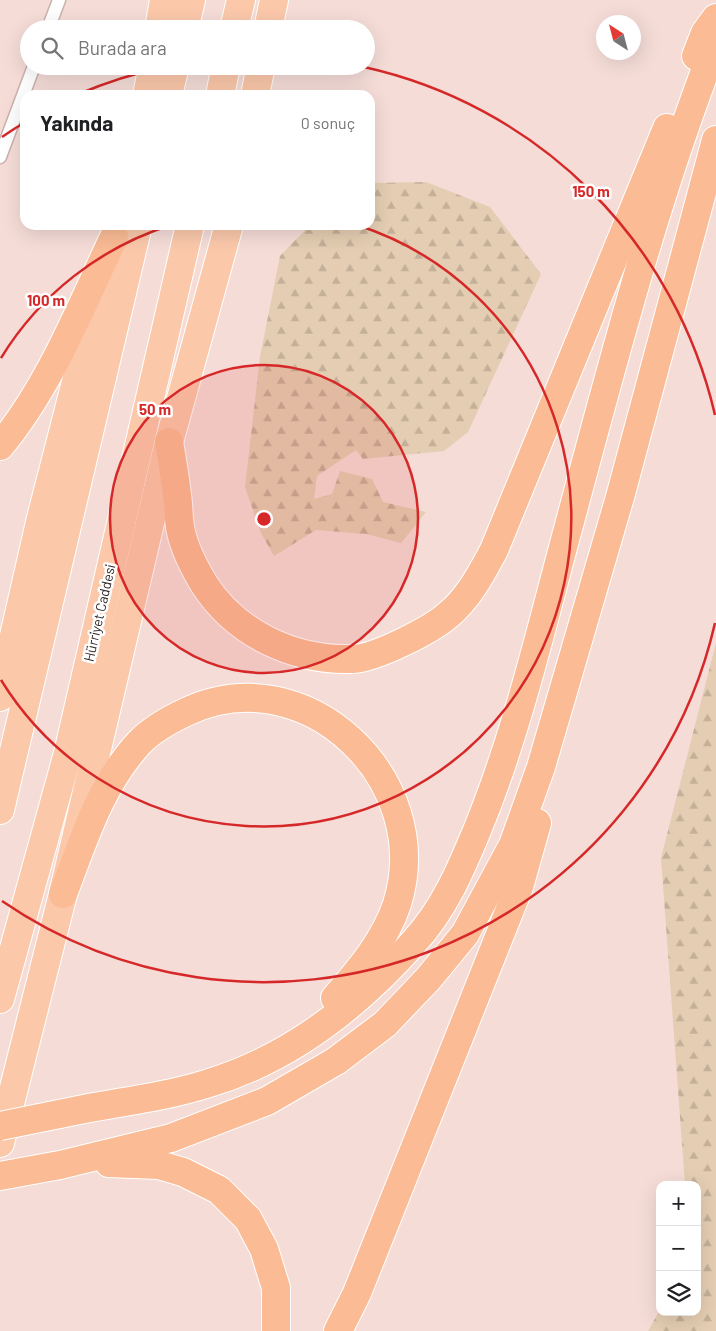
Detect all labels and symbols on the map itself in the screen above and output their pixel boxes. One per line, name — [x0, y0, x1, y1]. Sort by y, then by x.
north arrow — [596, 15, 641, 60]
text: 150 m — [572, 182, 610, 200]
text: 100 m — [27, 291, 65, 309]
text: 50 m — [139, 400, 171, 418]
centre of rings — [255, 510, 273, 528]
street label: Hürriyet Caddesi — [80, 563, 118, 663]

